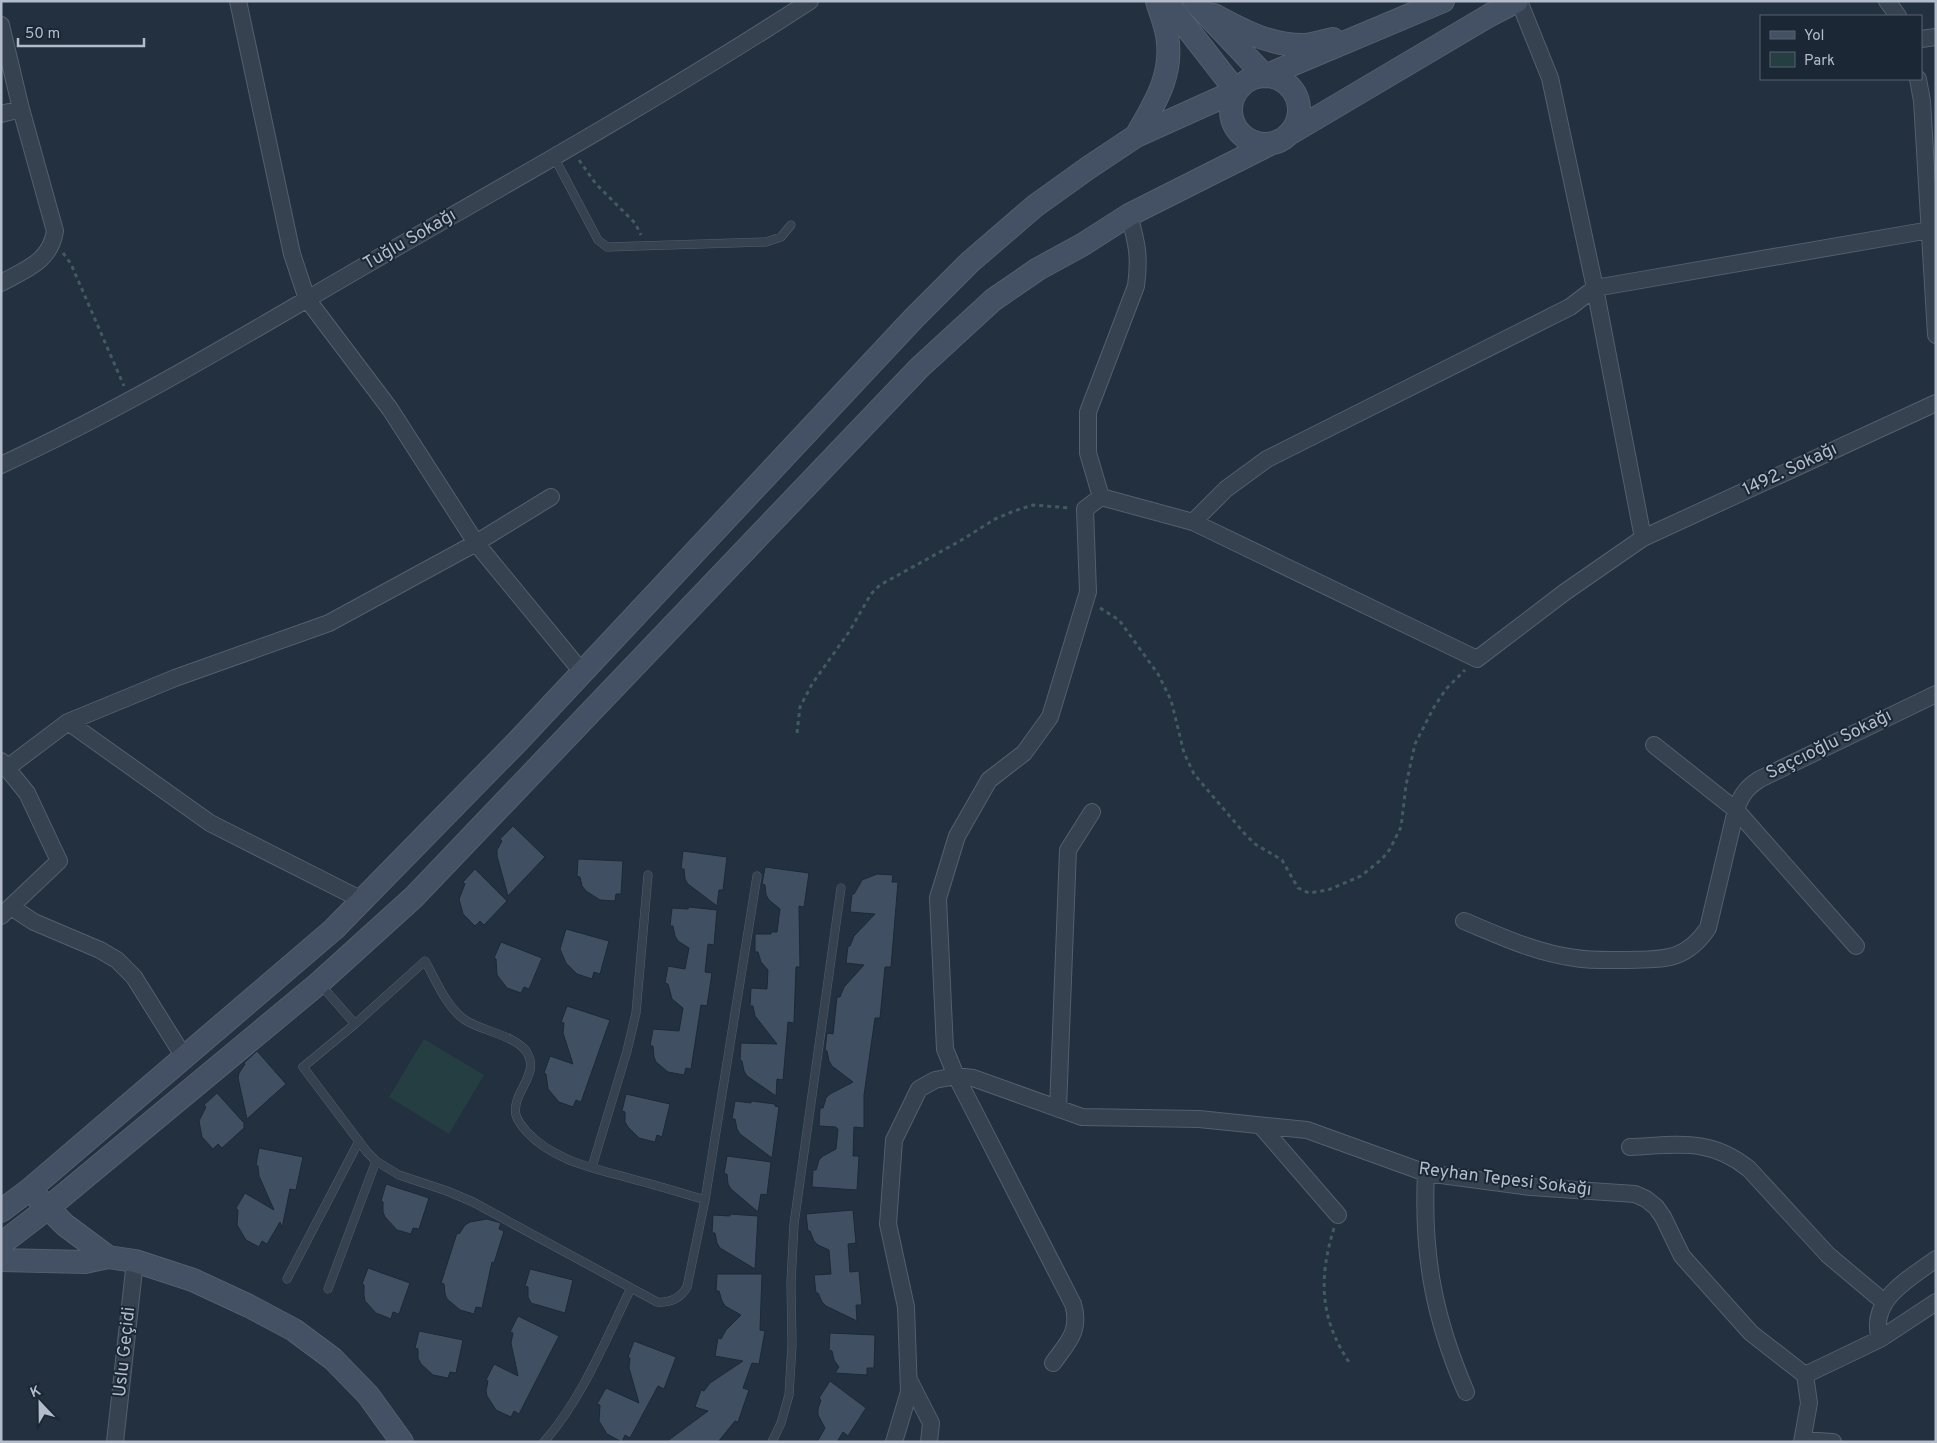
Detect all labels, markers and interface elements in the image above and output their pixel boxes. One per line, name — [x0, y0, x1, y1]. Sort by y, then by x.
scale bar — [18, 15, 144, 47]
legend — [1760, 15, 1922, 80]
text: 50 m — [25, 25, 60, 44]
text: Yol — [1804, 27, 1825, 46]
text: Park — [1804, 52, 1835, 71]
street label: Tuğlu Sokağı — [359, 204, 461, 276]
street label: 1492. Sokağı — [1739, 438, 1841, 502]
street label: Saçcıoğlu Sokağı — [1762, 705, 1896, 785]
street label: Reyhan Tepesi Sokağı — [1417, 1158, 1593, 1202]
street label: Uslu Geçidi — [109, 1306, 141, 1398]
north arrow — [15, 1378, 65, 1428]
text: K — [28, 1383, 44, 1402]

